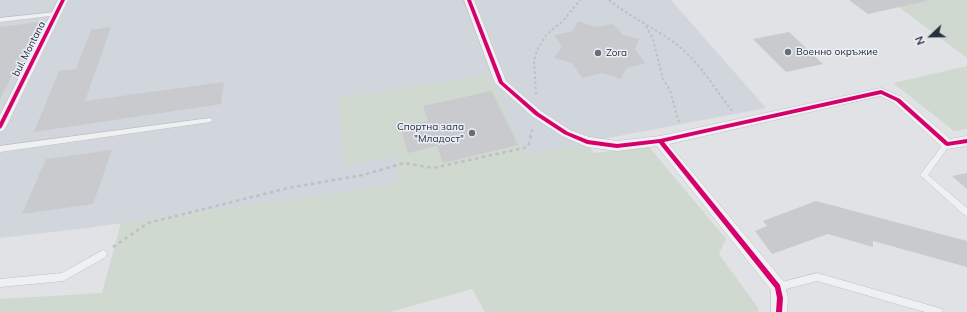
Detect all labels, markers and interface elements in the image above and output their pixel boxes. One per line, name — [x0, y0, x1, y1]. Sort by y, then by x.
north arrow — [911, 16, 951, 56]
street label: bul. Montana — [10, 19, 48, 79]
text: N — [912, 34, 928, 47]
place label: Военно окръжие — [796, 46, 878, 58]
place label: Zora — [606, 47, 627, 59]
marker: Военно окръжие — [783, 47, 793, 57]
marker: Zora — [593, 48, 603, 58]
place label: Спортна зала "Младост" — [397, 121, 464, 144]
marker: Спортна зала "Младост" — [467, 128, 477, 138]

